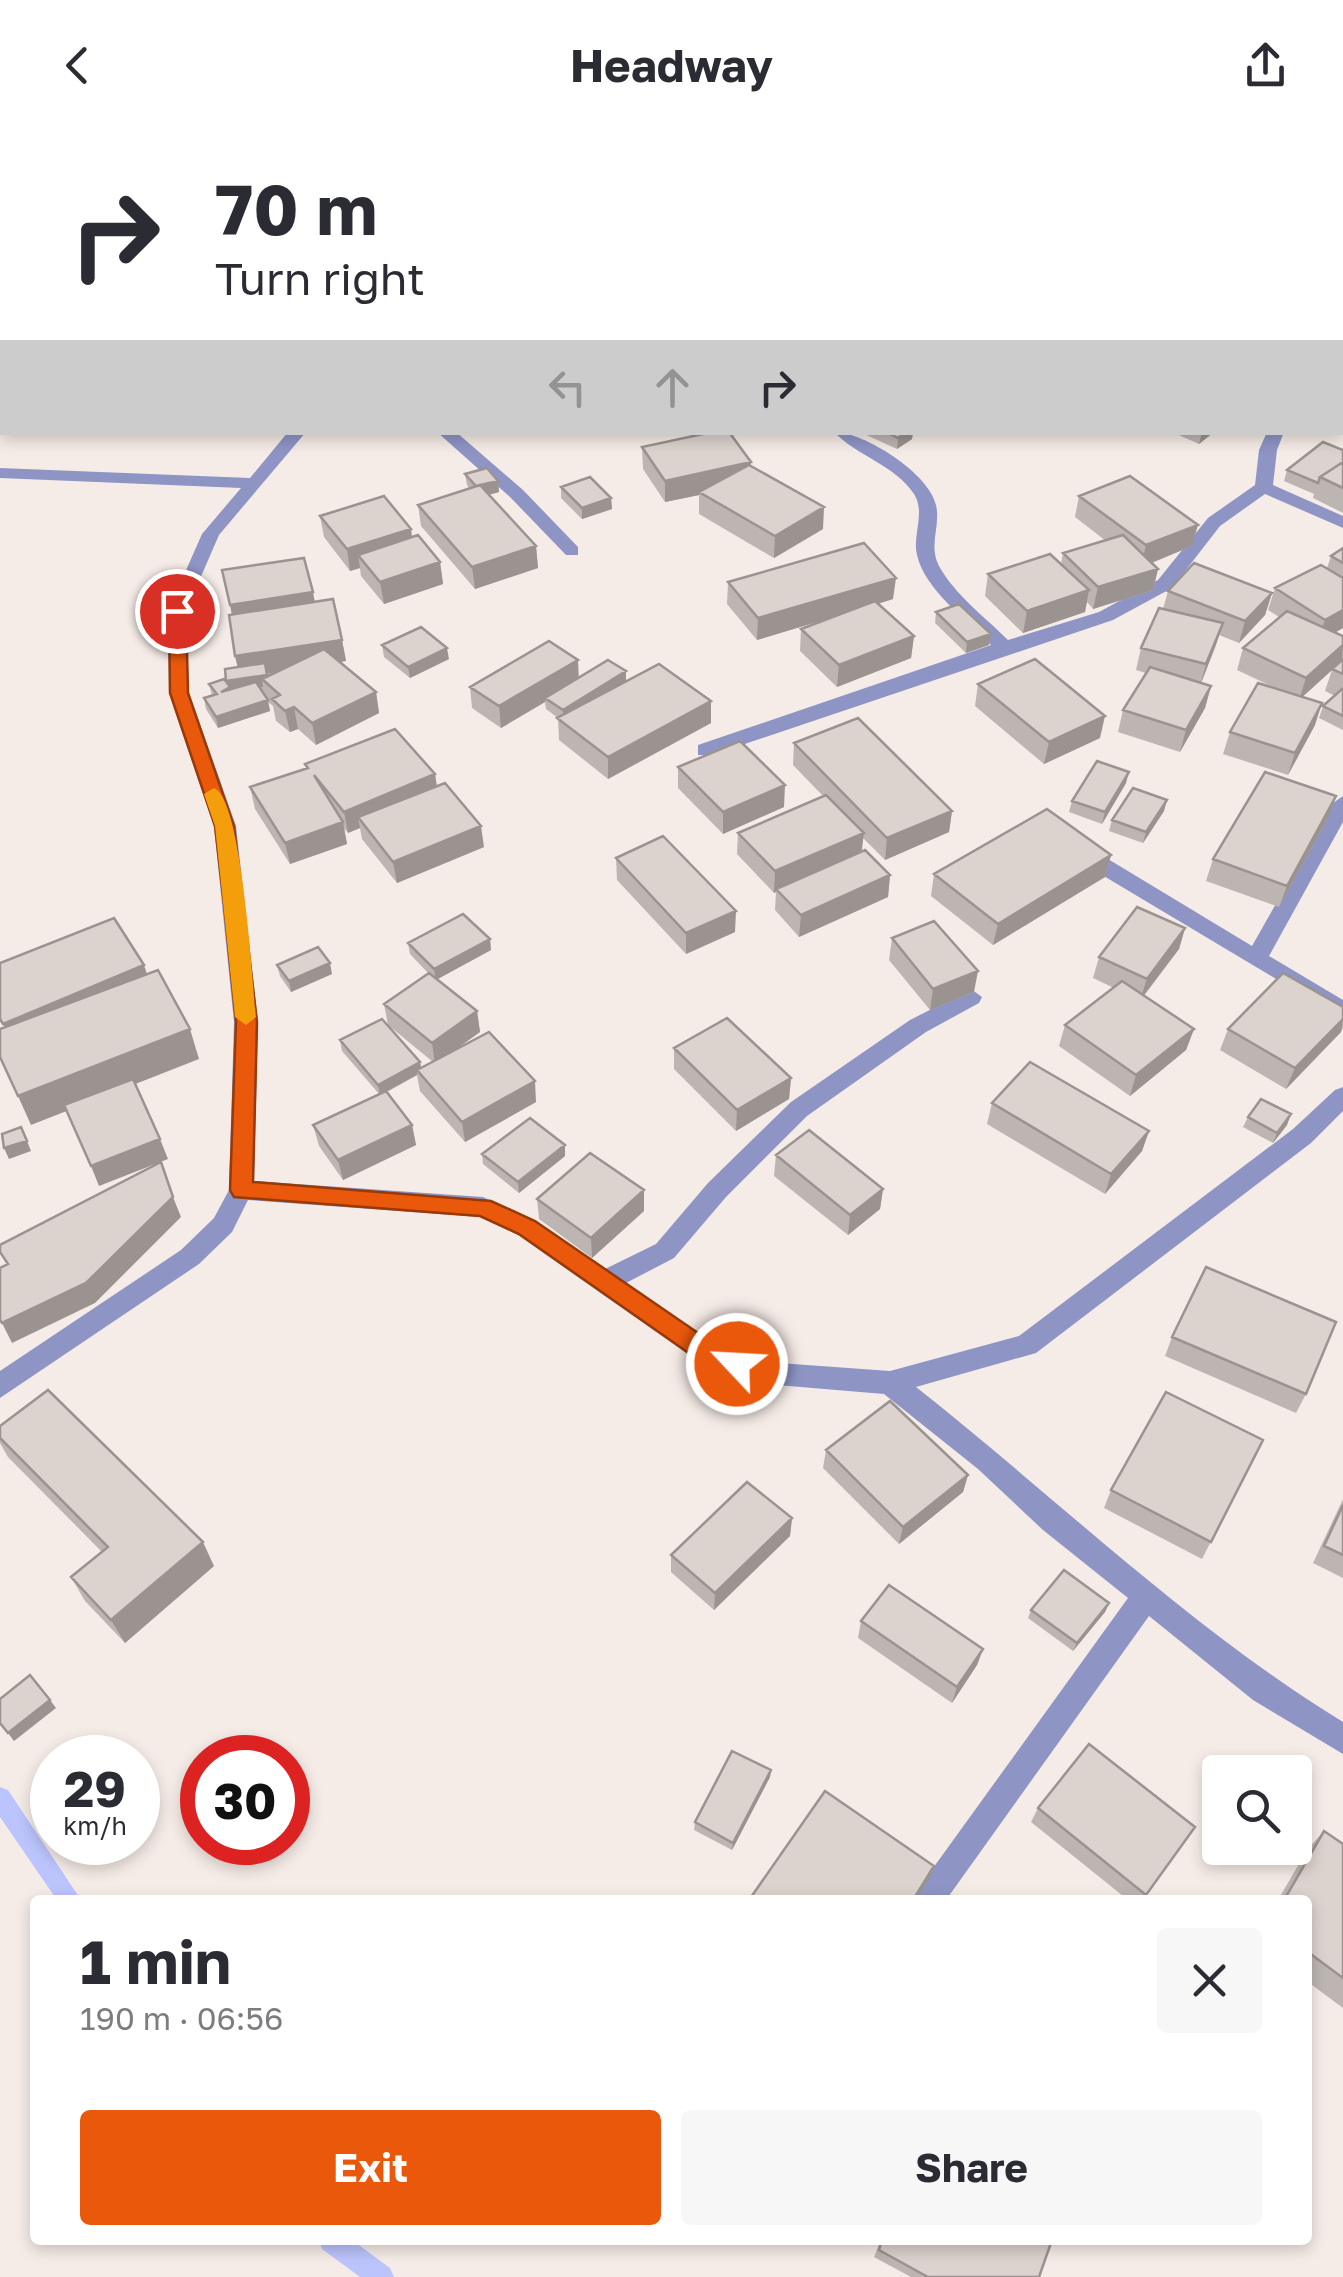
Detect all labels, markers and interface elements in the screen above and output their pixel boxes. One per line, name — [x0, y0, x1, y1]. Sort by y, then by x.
icon: back — [50, 38, 105, 93]
text: Headway — [570, 38, 773, 92]
icon: share — [1238, 38, 1293, 93]
text: 70 m — [215, 166, 377, 250]
icon: right — [50, 170, 180, 300]
text: Turn right — [215, 251, 425, 305]
icon: left — [540, 360, 595, 415]
icon: ahead — [645, 360, 700, 415]
icon: right — [750, 360, 805, 415]
pin — [135, 569, 220, 654]
icon: arrive — [150, 584, 205, 639]
position arrow — [685, 1312, 789, 1416]
speed limit sign: 30 — [180, 1735, 310, 1865]
map controls — [1202, 1755, 1312, 1865]
button: search — [1202, 1755, 1312, 1865]
text: 29 — [64, 1758, 126, 1818]
text: km/h — [63, 1810, 127, 1841]
text: 1 min — [80, 1925, 231, 1997]
button: close — [1157, 1928, 1262, 2033]
text: 190 m · 06:56 — [80, 1999, 283, 2037]
button: Exit — [80, 2110, 661, 2225]
button: Share — [681, 2110, 1262, 2225]

